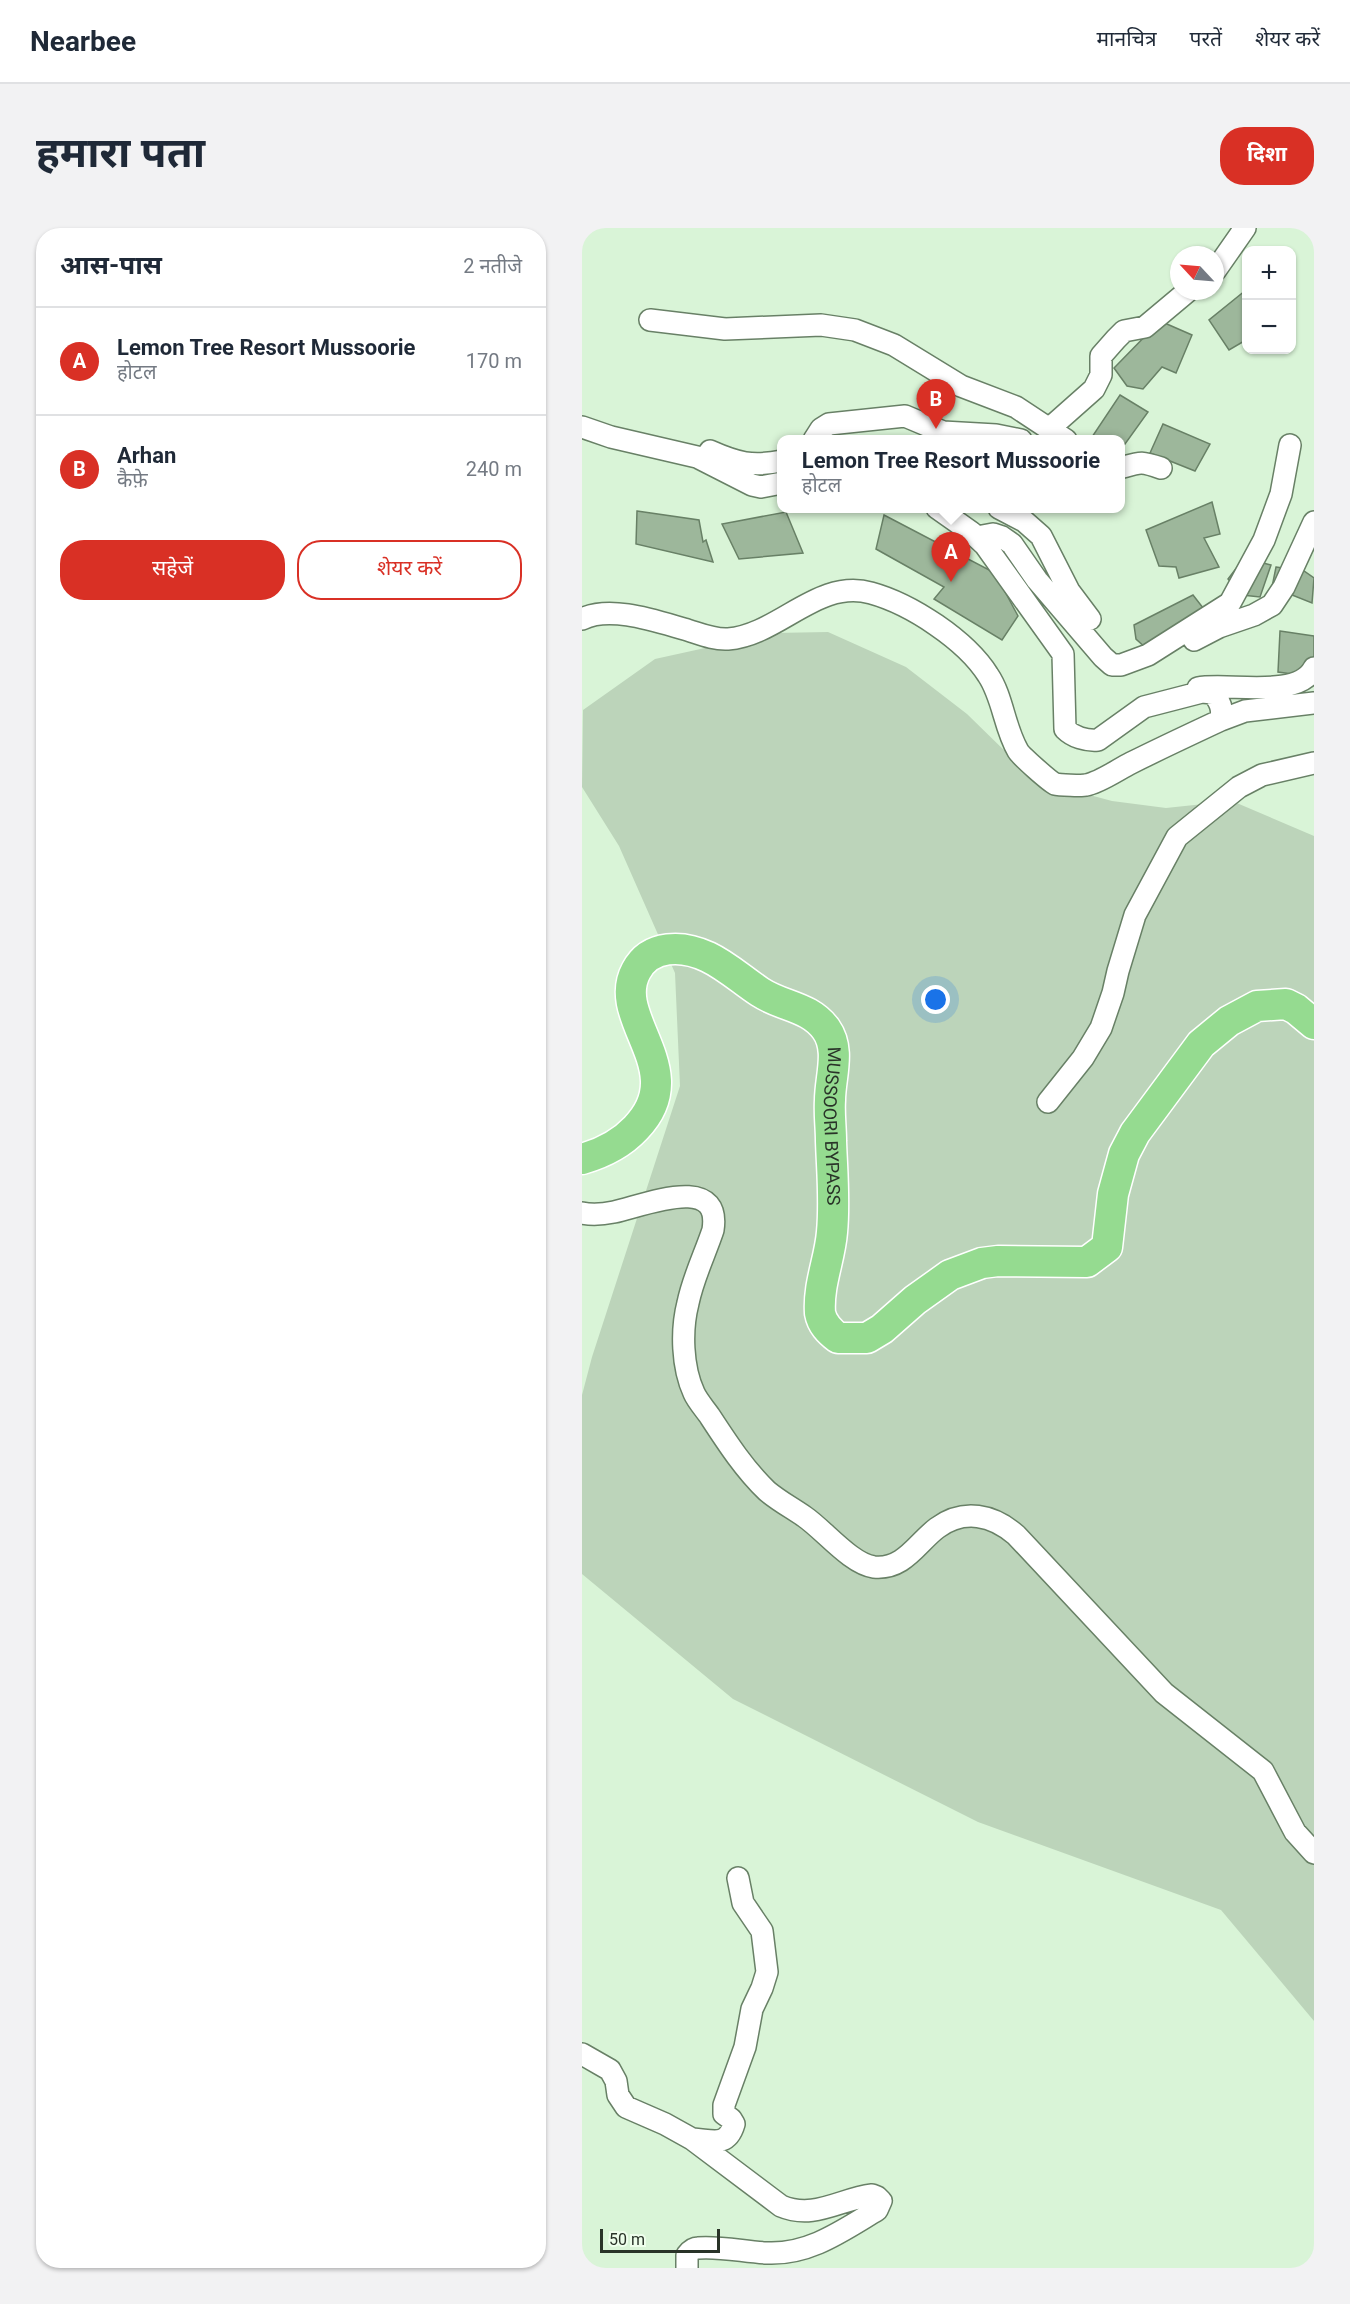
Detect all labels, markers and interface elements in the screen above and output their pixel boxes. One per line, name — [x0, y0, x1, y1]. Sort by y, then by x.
text: Nearbee — [30, 25, 136, 58]
text: मानचित्र — [1096, 27, 1157, 51]
text: परतें — [1190, 27, 1222, 51]
text: शेयर करें — [1255, 27, 1320, 51]
button: दिशा — [1220, 127, 1314, 185]
text: हमारा पता — [36, 128, 205, 177]
north arrow — [1170, 246, 1224, 300]
map controls — [1242, 246, 1296, 354]
button: + — [1242, 246, 1296, 300]
text: आस-पास — [60, 250, 162, 280]
text: 2 नतीजे — [463, 254, 522, 278]
button: − — [1242, 300, 1296, 354]
text: Lemon Tree Resort Mussoorie — [117, 335, 415, 360]
text: A — [73, 349, 86, 373]
text: 170 m — [466, 349, 522, 373]
text: होटल — [117, 360, 156, 384]
pin: B — [916, 380, 956, 429]
popup — [777, 435, 1125, 513]
text: Arhan — [117, 443, 176, 468]
text: Lemon Tree Resort Mussoorie — [802, 448, 1100, 473]
text: B — [73, 457, 86, 481]
text: 240 m — [466, 457, 522, 481]
text: कैफ़े — [117, 468, 148, 492]
text: होटल — [802, 473, 841, 497]
pin: A — [932, 532, 970, 582]
button: सहेजें — [60, 540, 285, 600]
button: शेयर करें — [297, 540, 522, 600]
your location — [921, 985, 950, 1014]
street label: MUSSOORI BYPASS — [820, 1046, 845, 1206]
scale bar — [600, 2226, 720, 2254]
text: 50 m — [609, 2230, 645, 2249]

